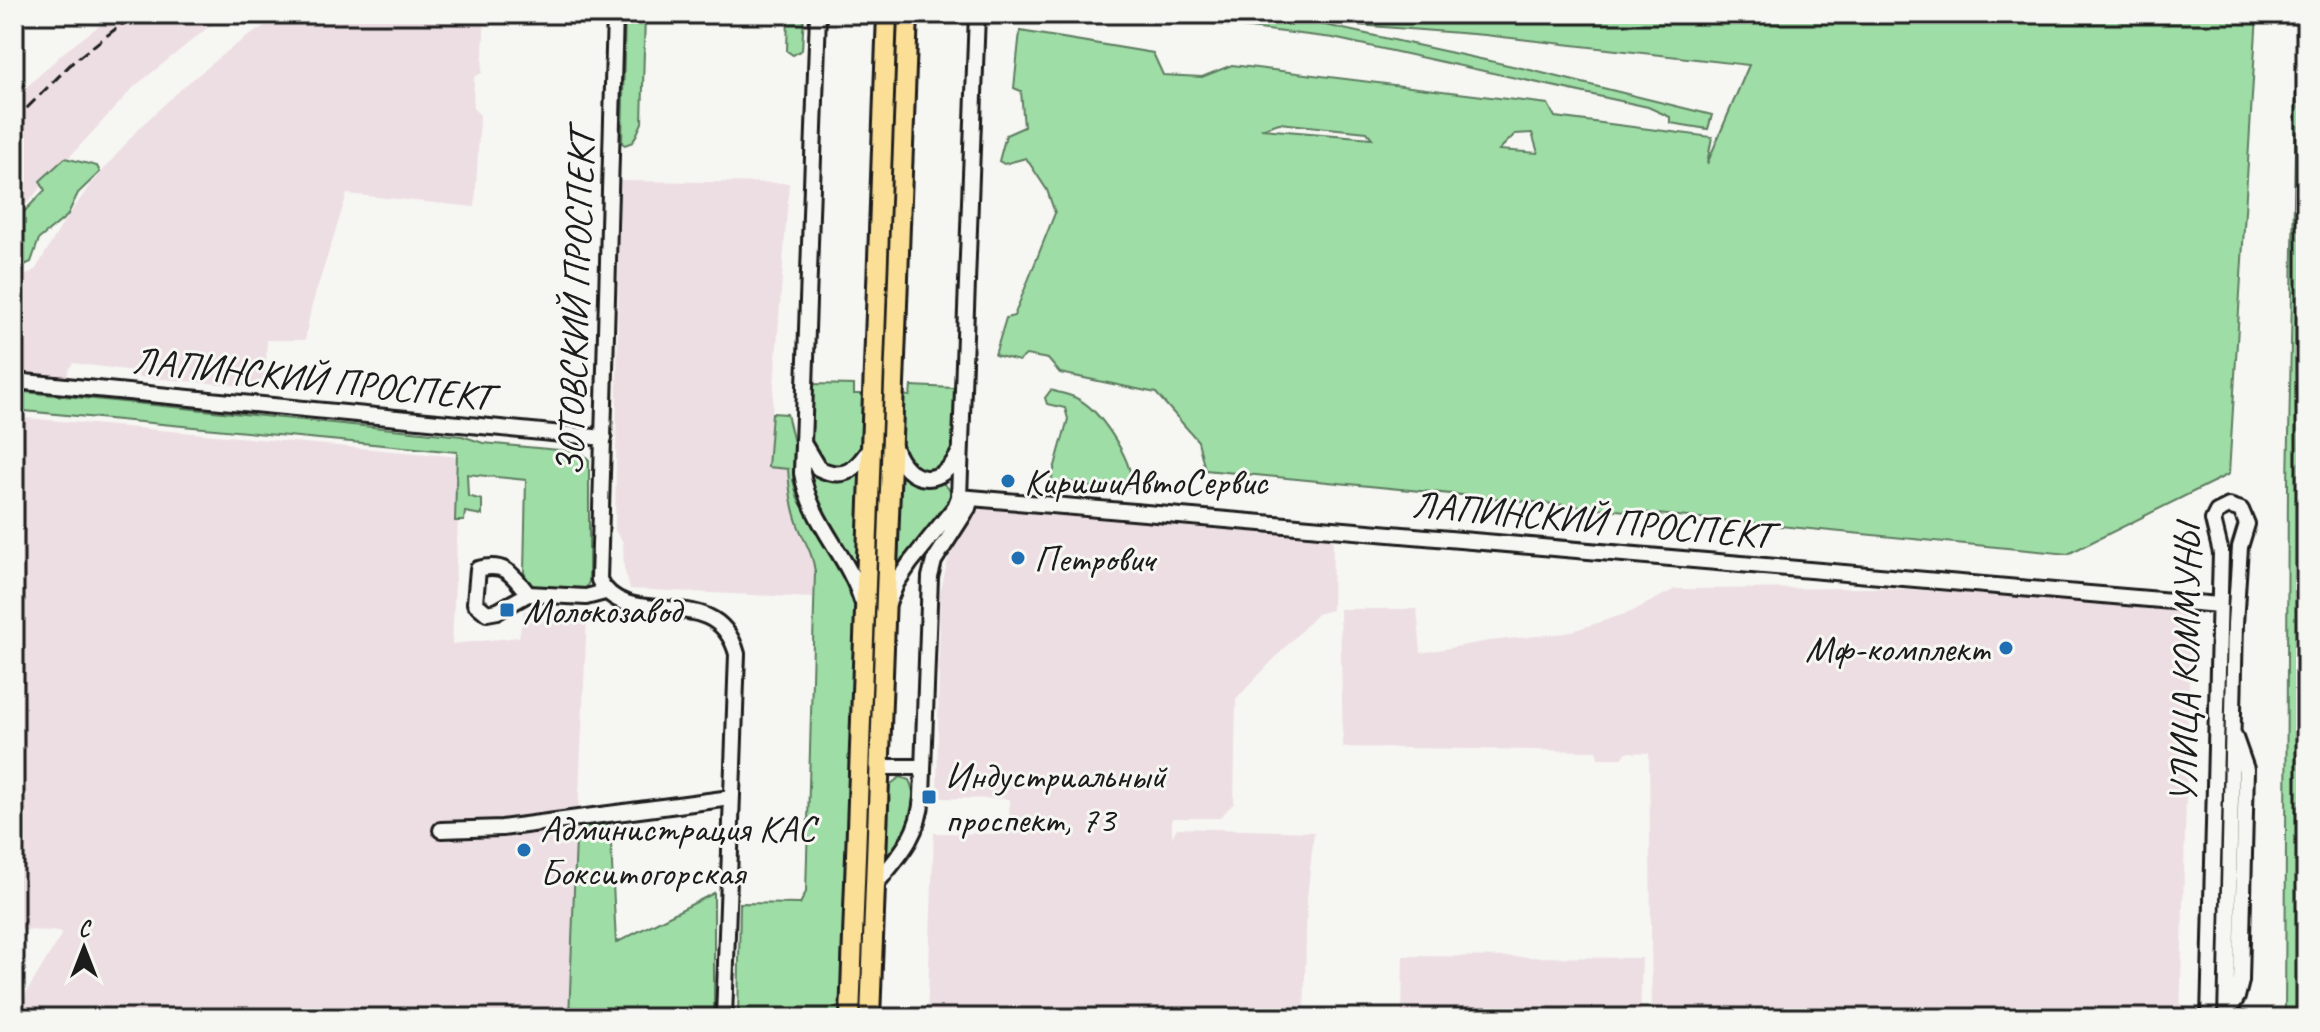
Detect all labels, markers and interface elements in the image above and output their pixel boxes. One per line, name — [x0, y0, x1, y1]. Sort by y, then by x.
street label: ЗОТОВСКИЙ ПРОСПЕКТ — [546, 120, 605, 477]
street label: ЛАПИНСКИЙ ПРОСПЕКТ — [130, 336, 503, 422]
place label: КиришиАвтоСервис — [1024, 458, 1270, 505]
marker: КиришиАвтоСервис — [999, 472, 1017, 490]
street label: ЛАПИНСКИЙ ПРОСПЕКТ — [1410, 480, 1783, 559]
street label: УЛИЦА КОММУНЫ — [2160, 518, 2212, 804]
place label: Петрович — [1034, 535, 1158, 582]
marker: Петрович — [1009, 549, 1027, 567]
place label: Молокозавод — [523, 587, 685, 634]
marker: Молокозавод — [498, 601, 516, 619]
place label: Мф-комплект — [1805, 625, 1992, 672]
marker: Мф-комплект — [1997, 639, 2015, 657]
place label: Индустриальный проспект, 73 — [945, 752, 1168, 843]
marker: Индустриальный проспект, 73 — [920, 788, 938, 806]
place label: Администрация КАС Бокситогорская — [540, 805, 820, 896]
marker: Администрация КАС Бокситогорская — [515, 841, 533, 859]
north arrow — [44, 908, 124, 988]
text: С — [79, 915, 93, 943]

